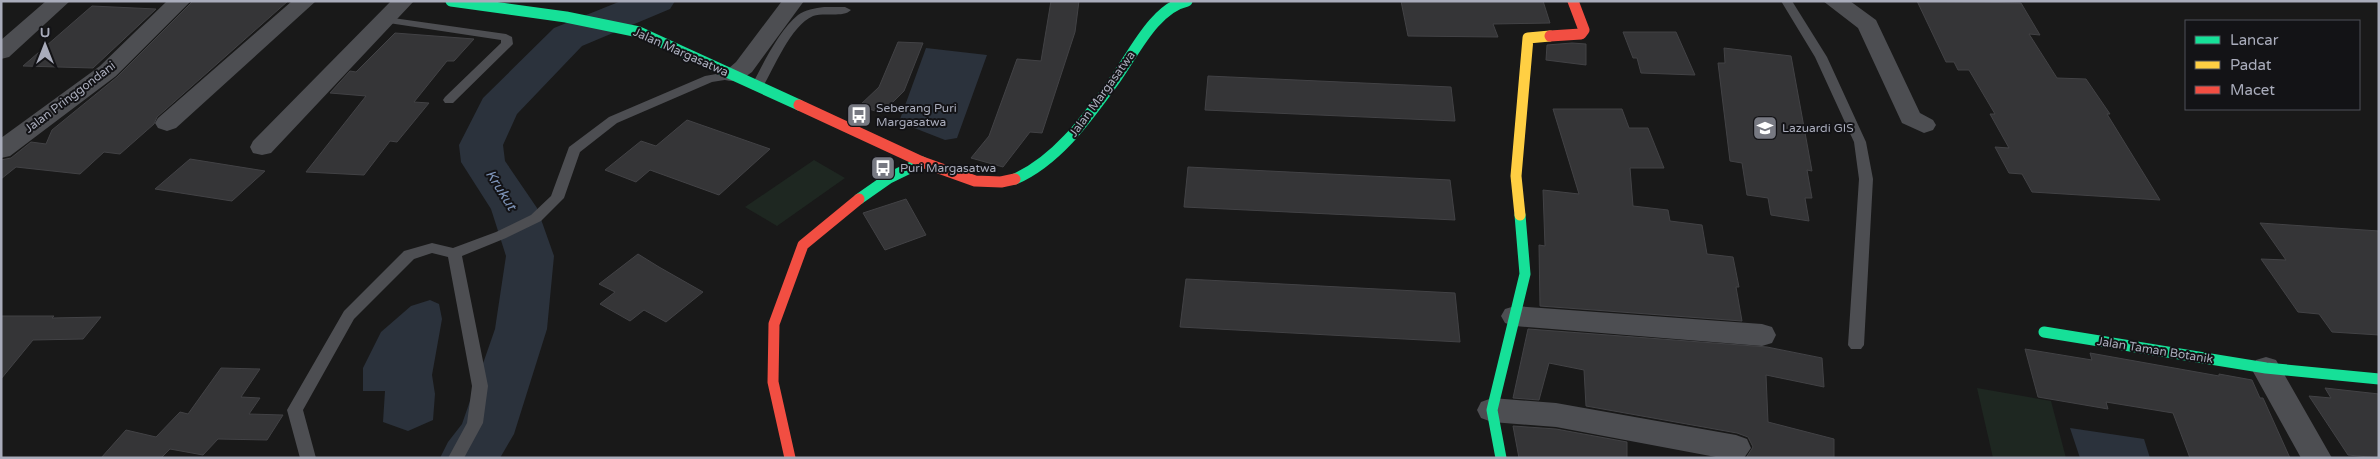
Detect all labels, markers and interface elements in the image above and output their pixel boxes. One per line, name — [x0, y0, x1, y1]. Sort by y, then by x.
north arrow — [20, 20, 70, 70]
legend — [2185, 20, 2360, 110]
text: U — [40, 24, 50, 41]
street label: Jalan Margasatwa — [631, 25, 731, 79]
text: Lancar — [2230, 31, 2279, 49]
street label: Jalan Margasatwa — [1066, 48, 1138, 140]
text: Padat — [2230, 56, 2272, 74]
street label: Jalan Pringgondani — [22, 58, 118, 136]
text: Macet — [2230, 81, 2275, 99]
place label: Seberang Puri Margasatwa — [876, 101, 957, 129]
bus stop icon: Seberang Puri Margasatwa — [846, 102, 872, 128]
school or university icon: Lazuardi GIS — [1752, 115, 1778, 141]
place label: Lazuardi GIS — [1782, 121, 1854, 135]
bus stop icon: Puri Margasatwa — [870, 155, 896, 181]
place label: Puri Margasatwa — [900, 161, 996, 175]
water label: Krukut — [482, 167, 521, 215]
street label: Jalan Taman Botanik — [2096, 334, 2215, 366]

